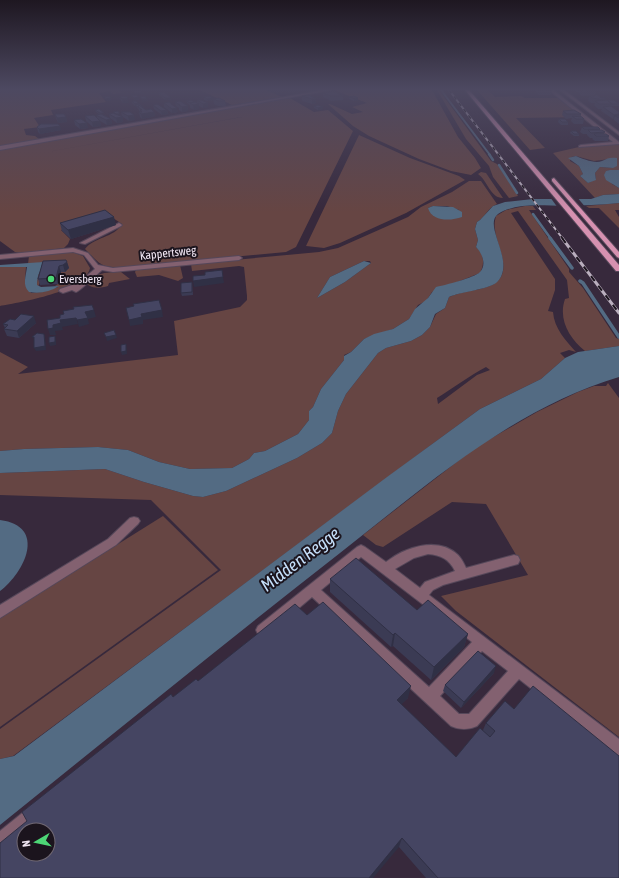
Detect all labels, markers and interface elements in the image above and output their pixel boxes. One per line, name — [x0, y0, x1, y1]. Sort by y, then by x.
street label: Kappertsweg — [139, 243, 198, 263]
place label: Eversberg — [59, 272, 102, 286]
marker: Eversberg — [46, 274, 56, 284]
water label: Midden Regge — [256, 522, 344, 596]
north arrow — [16, 822, 56, 862]
text: N — [20, 839, 33, 848]

